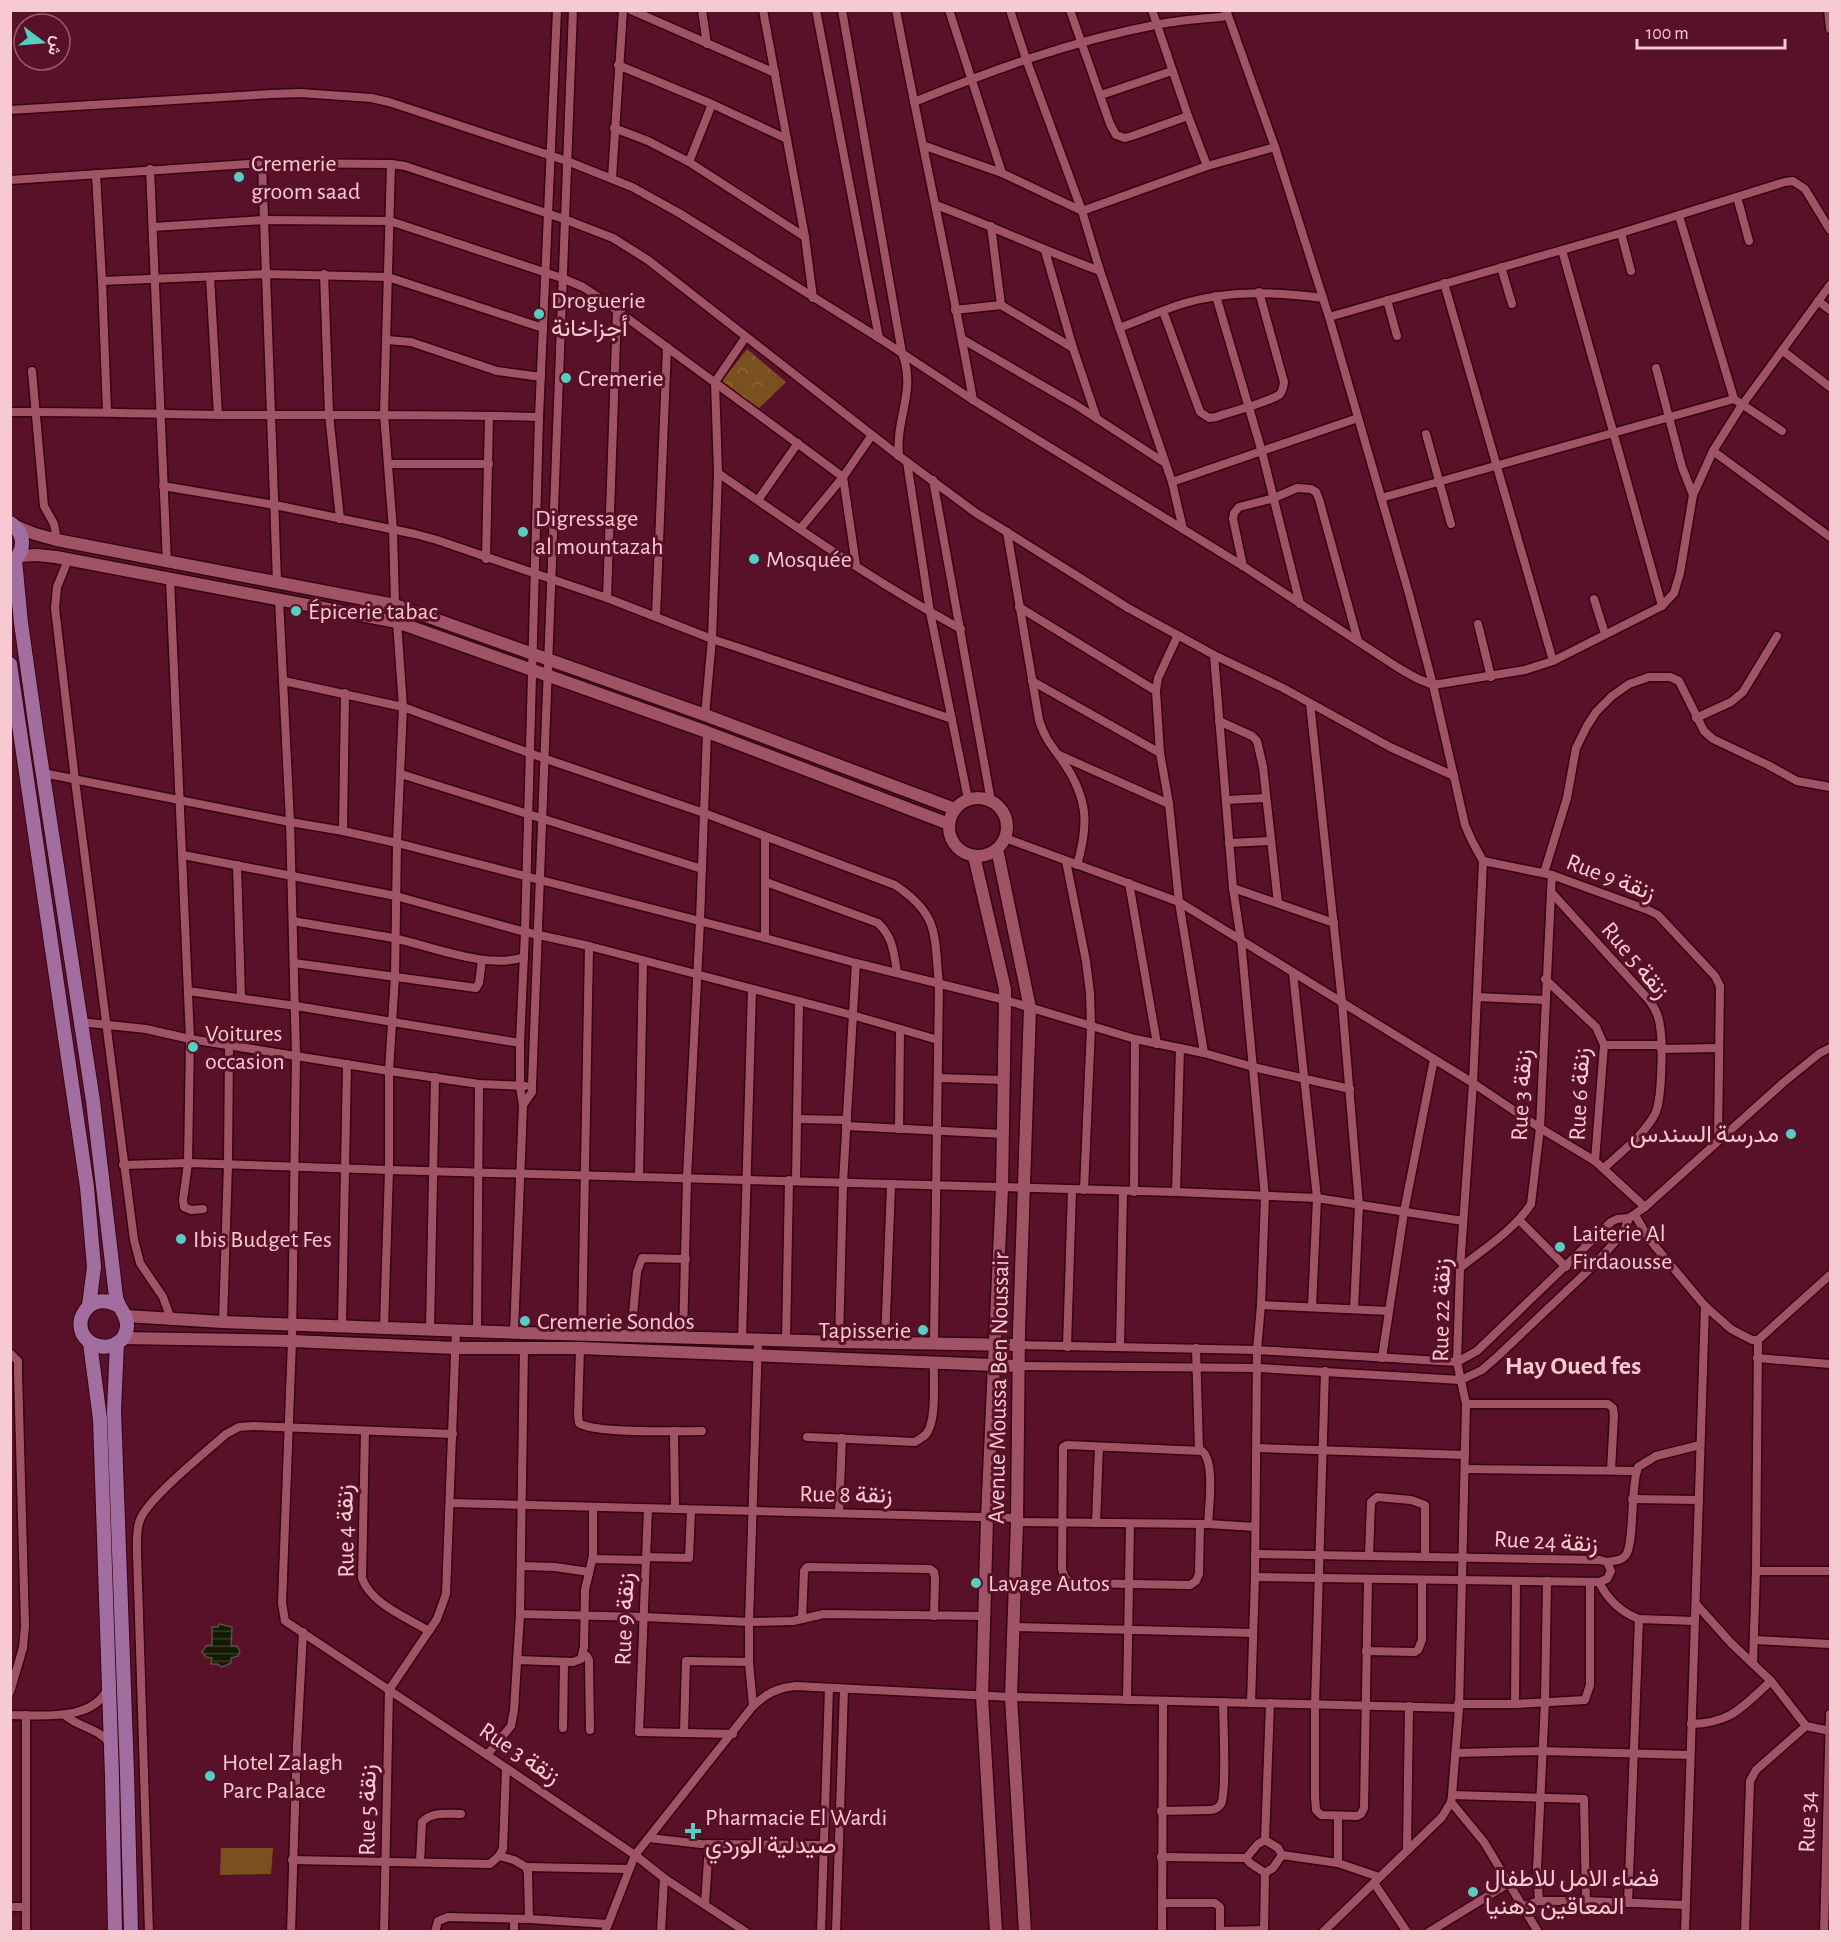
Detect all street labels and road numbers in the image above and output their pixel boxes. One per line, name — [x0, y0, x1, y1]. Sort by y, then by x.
street label: Rue 9 زنقة — [1562, 850, 1658, 908]
street label: Rue 5 زنقة — [1595, 918, 1674, 1005]
street label: Rue 6 زنقة — [1566, 1047, 1596, 1141]
street label: Rue 3 زنقة — [1508, 1049, 1538, 1142]
street label: Avenue Moussa Ben Noussair — [985, 1252, 1013, 1524]
street label: Rue 22 زنقة — [1429, 1258, 1457, 1362]
street label: Rue 8 زنقة — [799, 1482, 893, 1510]
street label: Rue 4 زنقة — [333, 1484, 361, 1578]
street label: Rue 24 زنقة — [1493, 1527, 1599, 1559]
street label: Rue 9 زنقة — [611, 1572, 641, 1666]
street label: Rue 3 زنقة — [474, 1718, 564, 1791]
street label: Rue 5 زنقة — [355, 1764, 383, 1856]
street label: Rue 34 — [1795, 1791, 1821, 1853]

